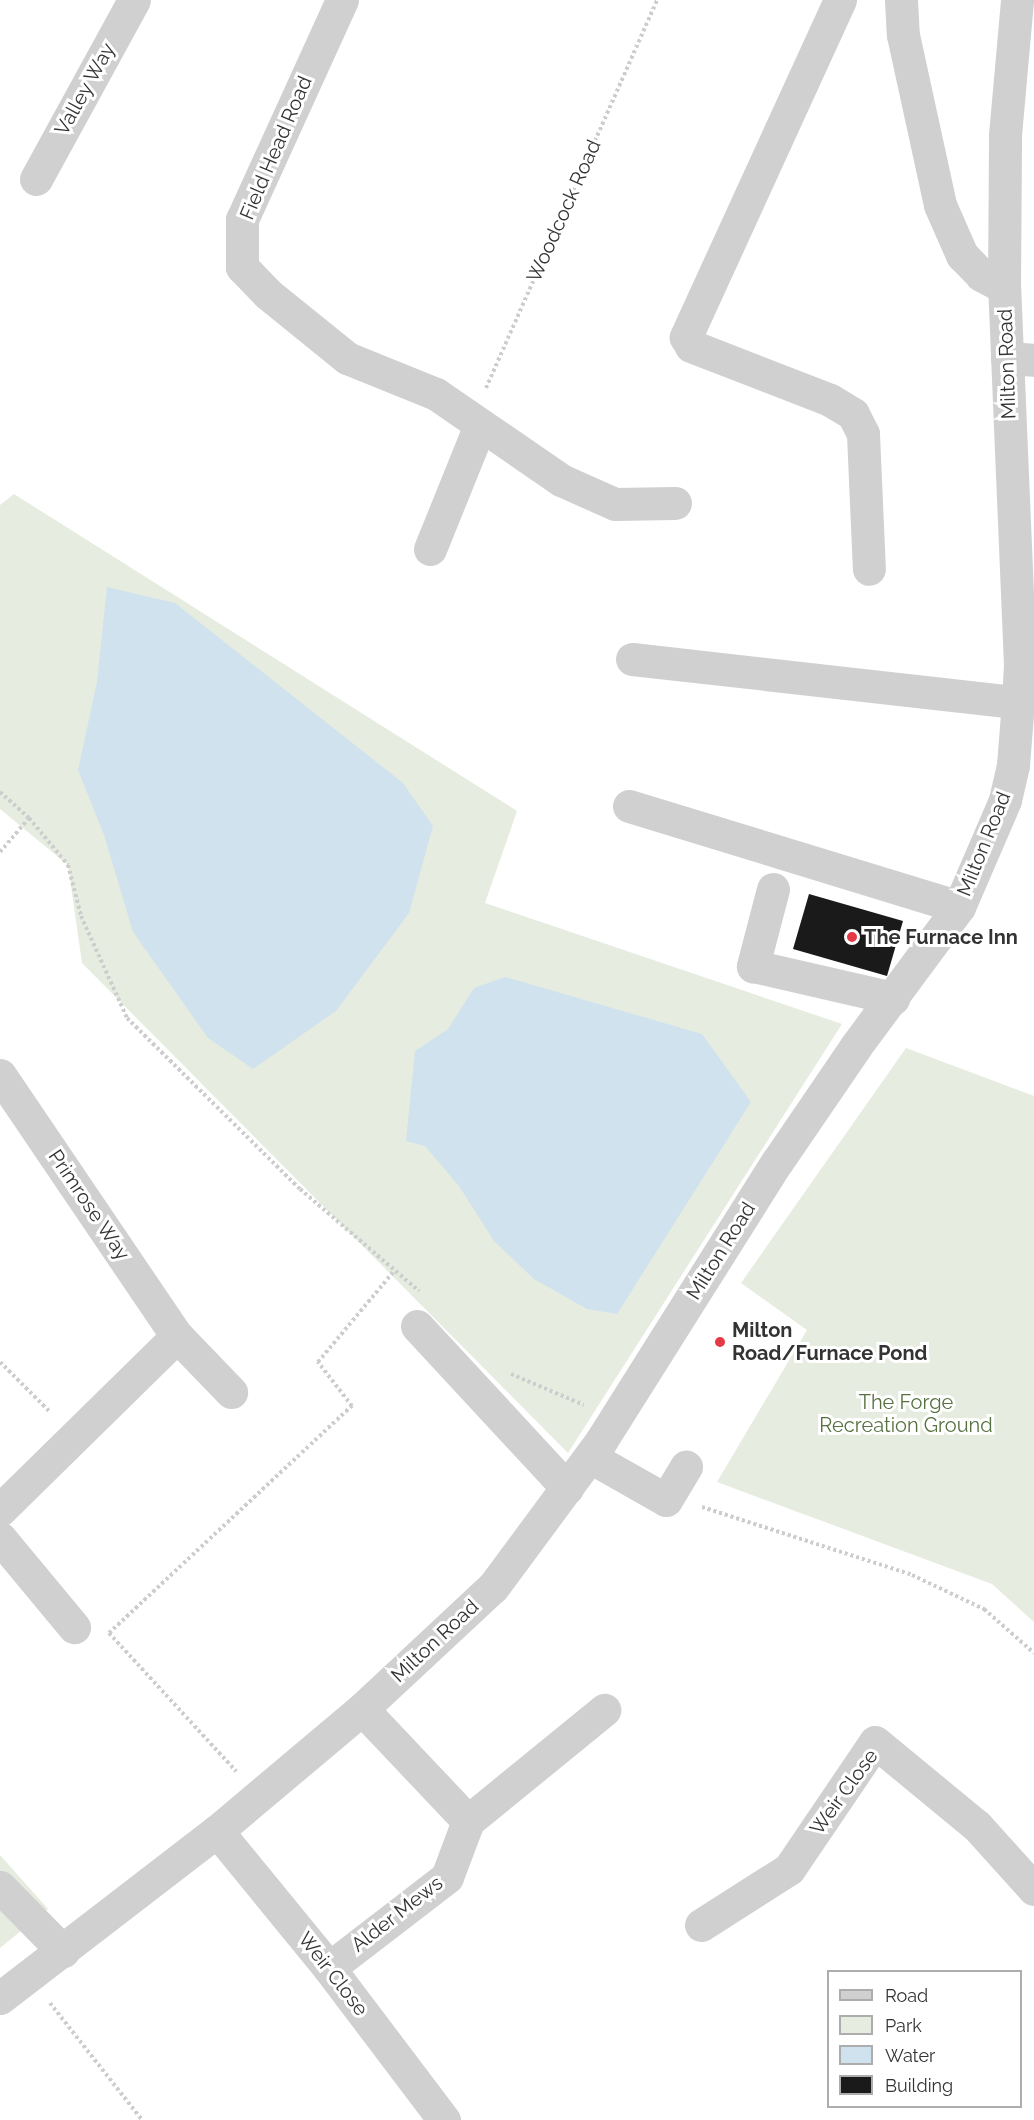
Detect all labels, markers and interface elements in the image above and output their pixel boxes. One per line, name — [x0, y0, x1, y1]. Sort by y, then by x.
street label: Valley Way — [50, 38, 120, 140]
street label: Field Head Road — [235, 73, 317, 223]
street label: Woodcock Road — [522, 136, 606, 286]
street label: Milton Road — [993, 308, 1021, 420]
street label: Milton Road — [952, 788, 1016, 900]
place label: The Furnace Inn — [864, 925, 1018, 949]
marker: The Furnace Inn — [845, 930, 859, 944]
street label: Primrose Way — [43, 1145, 135, 1265]
street label: Milton Road — [682, 1198, 760, 1304]
place label: Milton Road/Furnace Pond — [732, 1318, 927, 1365]
marker: Milton Road/Furnace Pond — [713, 1335, 727, 1349]
park label: The Forge Recreation Ground — [819, 1391, 993, 1438]
street label: Milton Road — [386, 1595, 484, 1687]
street label: Weir Close — [805, 1744, 883, 1840]
street label: Alder Mews — [346, 1871, 448, 1957]
street label: Weir Close — [293, 1927, 373, 2021]
legend — [827, 1970, 1022, 2108]
text: Road — [885, 1985, 928, 2006]
text: Park — [885, 2015, 922, 2036]
text: Water — [885, 2045, 935, 2066]
text: Building — [885, 2075, 953, 2096]

